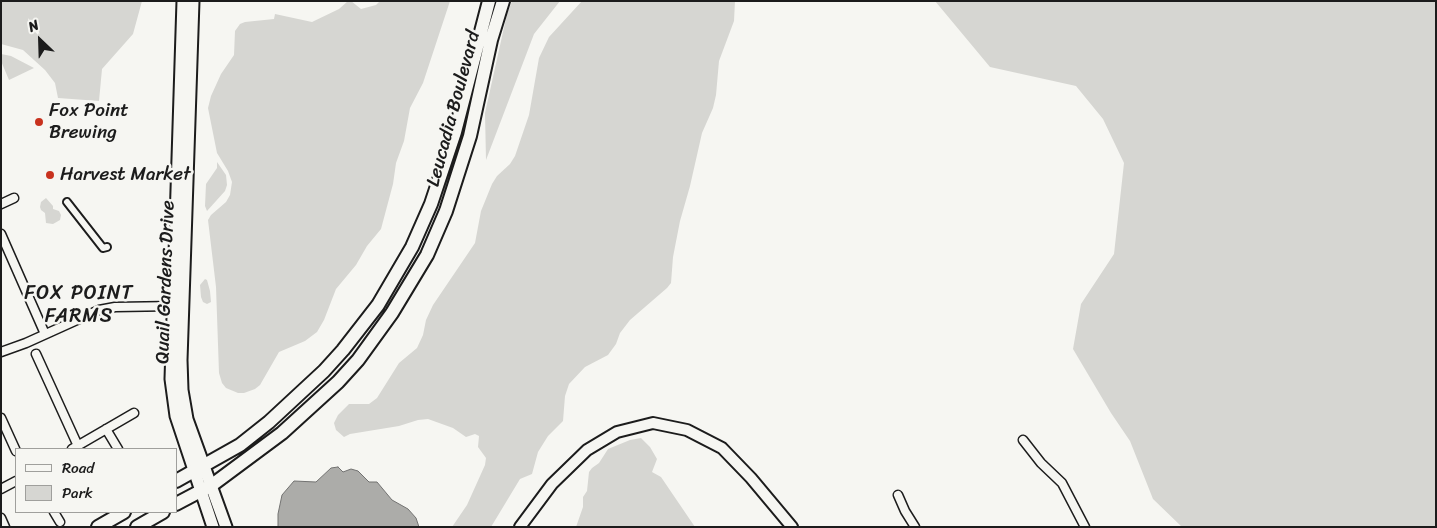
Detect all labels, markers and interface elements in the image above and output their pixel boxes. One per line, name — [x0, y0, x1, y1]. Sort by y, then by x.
text: N — [24, 12, 43, 39]
north arrow — [15, 15, 65, 65]
street label: Leucadia Boulevard — [422, 29, 486, 189]
place label: Fox Point Brewing — [49, 100, 129, 144]
marker: Fox Point Brewing — [33, 116, 45, 128]
place label: Harvest Market — [60, 164, 191, 186]
marker: Harvest Market — [44, 169, 56, 181]
street label: Quail Gardens Drive — [152, 200, 180, 364]
district label: FOX POINT FARMS — [25, 282, 133, 329]
legend — [15, 448, 178, 513]
text: Road — [62, 455, 94, 481]
text: Park — [62, 480, 93, 506]

